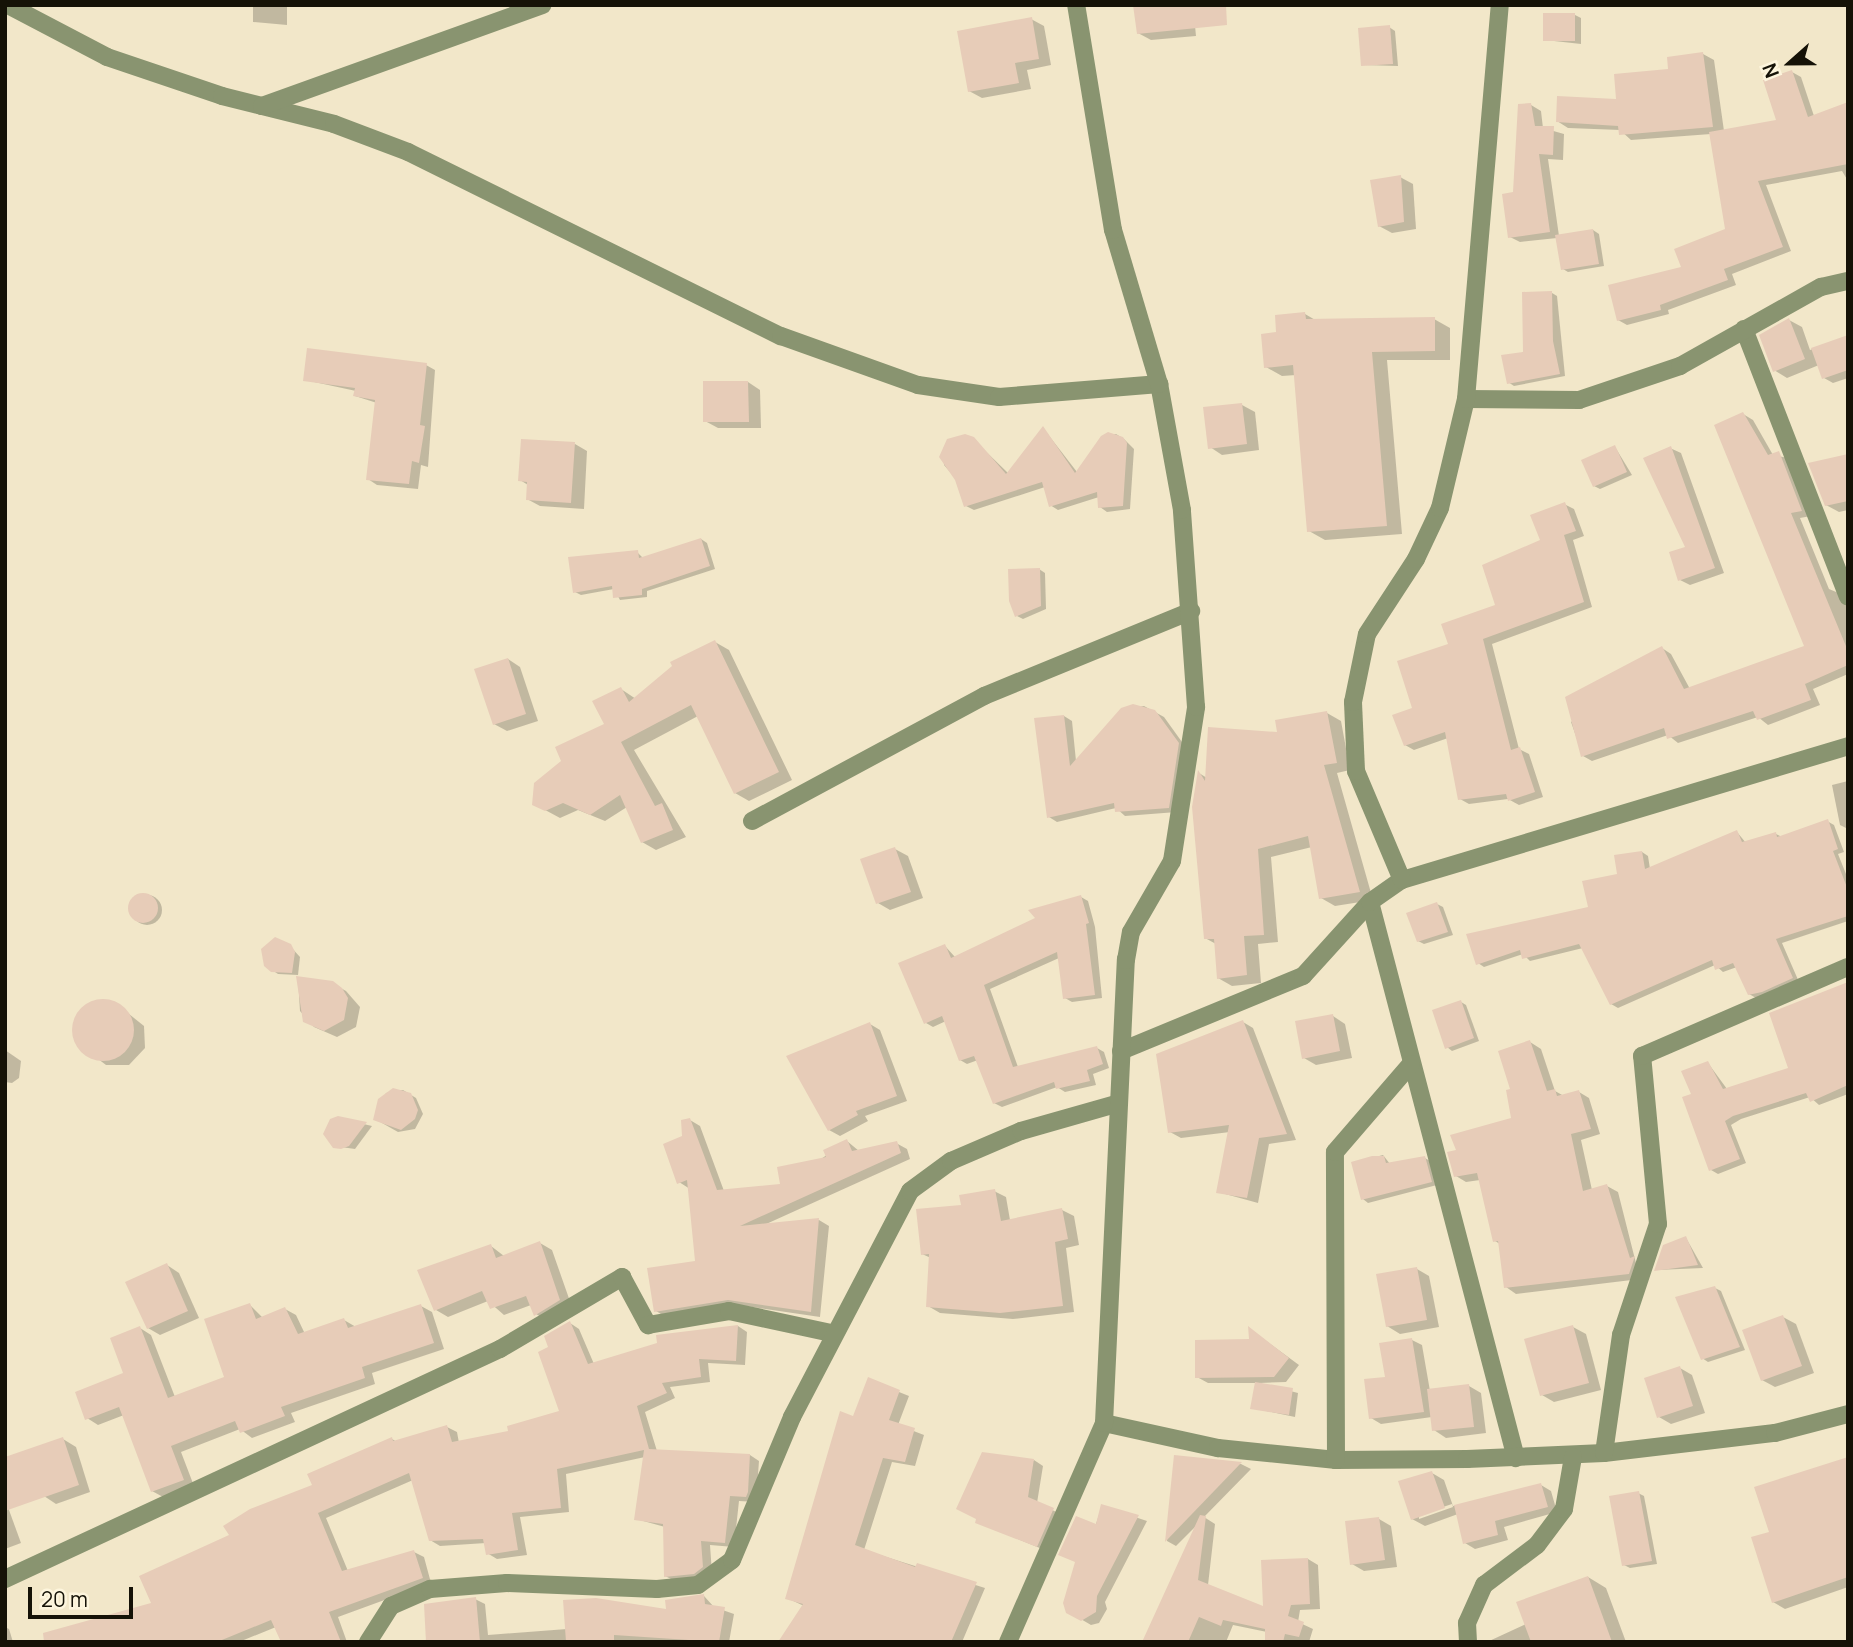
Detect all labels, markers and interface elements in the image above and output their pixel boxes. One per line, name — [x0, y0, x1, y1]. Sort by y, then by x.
north arrow — [1755, 28, 1825, 98]
text: N — [1756, 59, 1785, 82]
scale bar — [32, 1574, 136, 1618]
text: 20 m — [41, 1585, 88, 1613]

